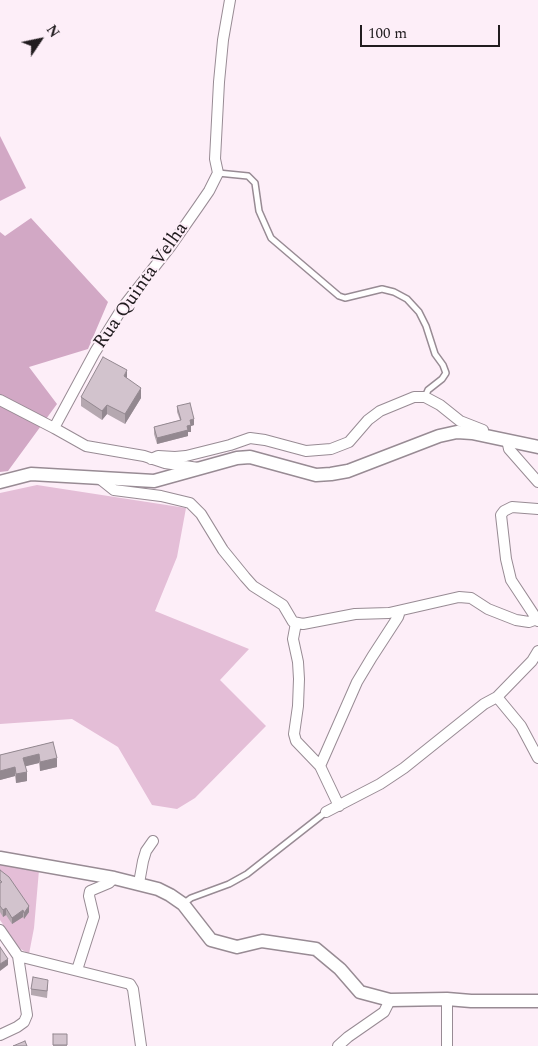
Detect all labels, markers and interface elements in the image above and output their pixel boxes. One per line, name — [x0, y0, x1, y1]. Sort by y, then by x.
north arrow — [15, 15, 65, 65]
scale bar — [363, 15, 503, 47]
text: N — [41, 21, 65, 42]
text: 100 m — [368, 22, 407, 45]
street label: Rua Quinta Velha — [90, 218, 194, 354]

